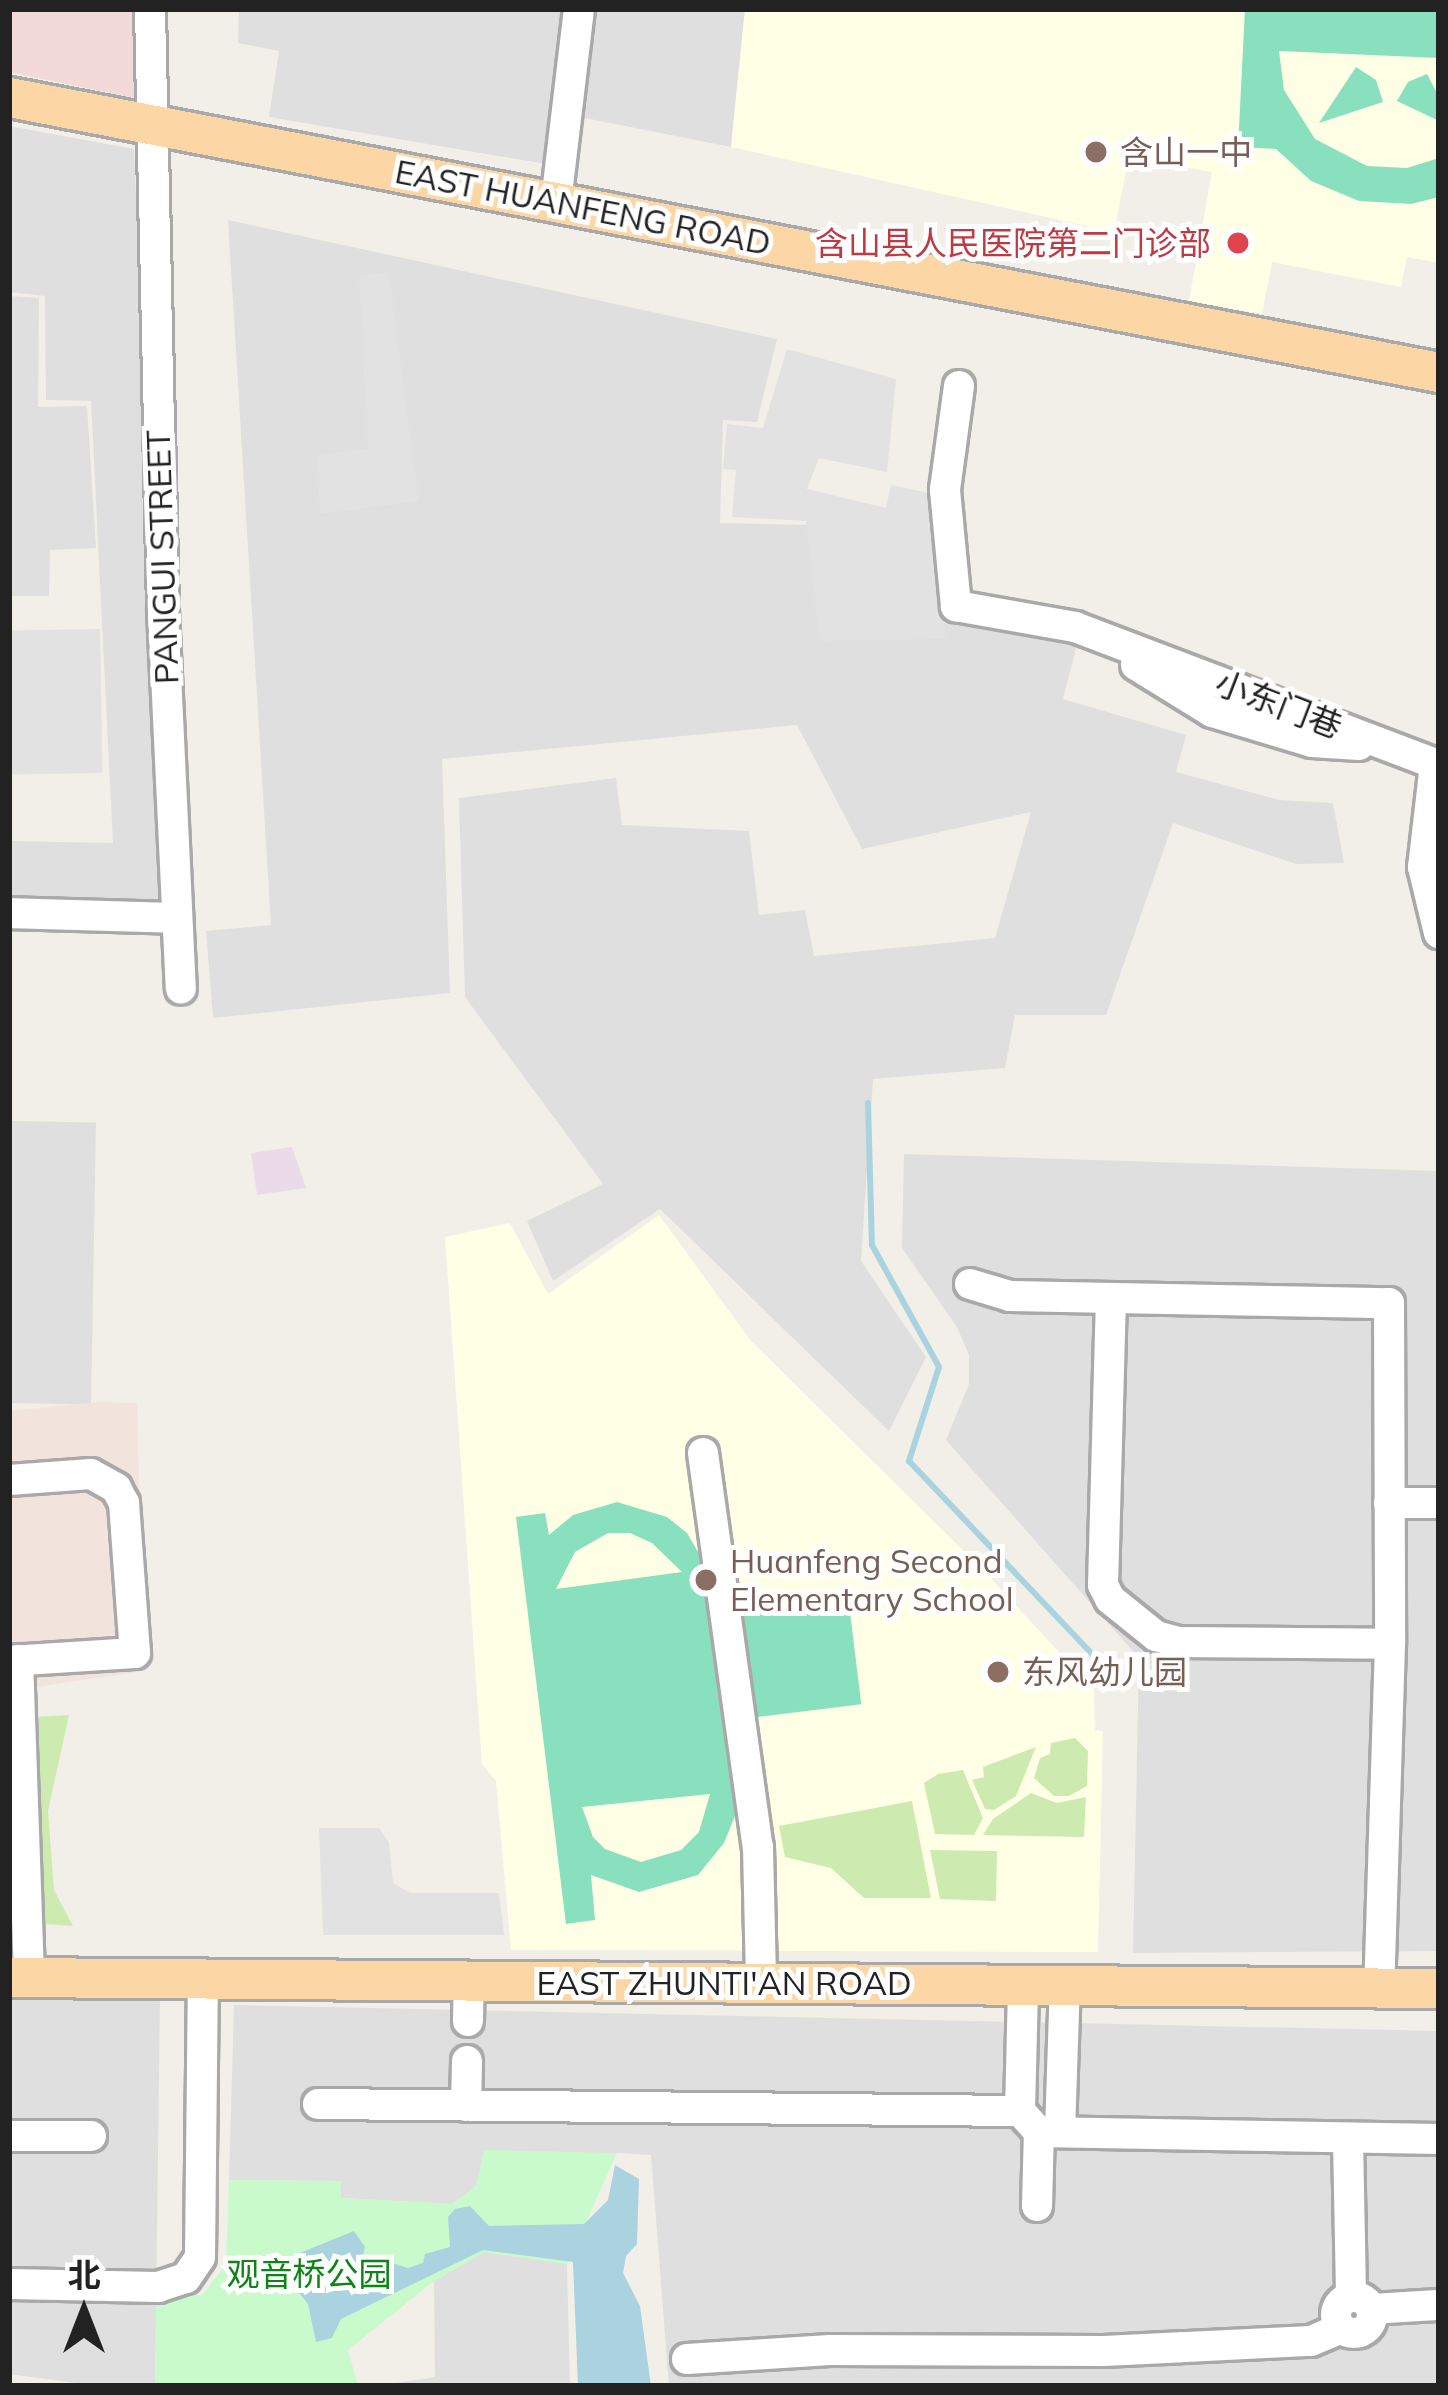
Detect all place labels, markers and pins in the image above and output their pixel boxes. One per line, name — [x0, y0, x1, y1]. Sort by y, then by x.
place label: 含山一中 — [1120, 132, 1252, 172]
marker: 含山一中 — [1083, 139, 1109, 165]
place label: 含山县人民医院第二门诊部 — [815, 223, 1211, 263]
marker: 含山县人民医院第二门诊部 — [1222, 227, 1254, 259]
place label: Huanfeng Second Elementary School — [730, 1541, 1014, 1619]
marker: Huanfeng Second Elementary School — [693, 1567, 719, 1593]
place label: 东风幼儿园 — [1022, 1652, 1187, 1692]
marker: 东风幼儿园 — [985, 1659, 1011, 1685]

